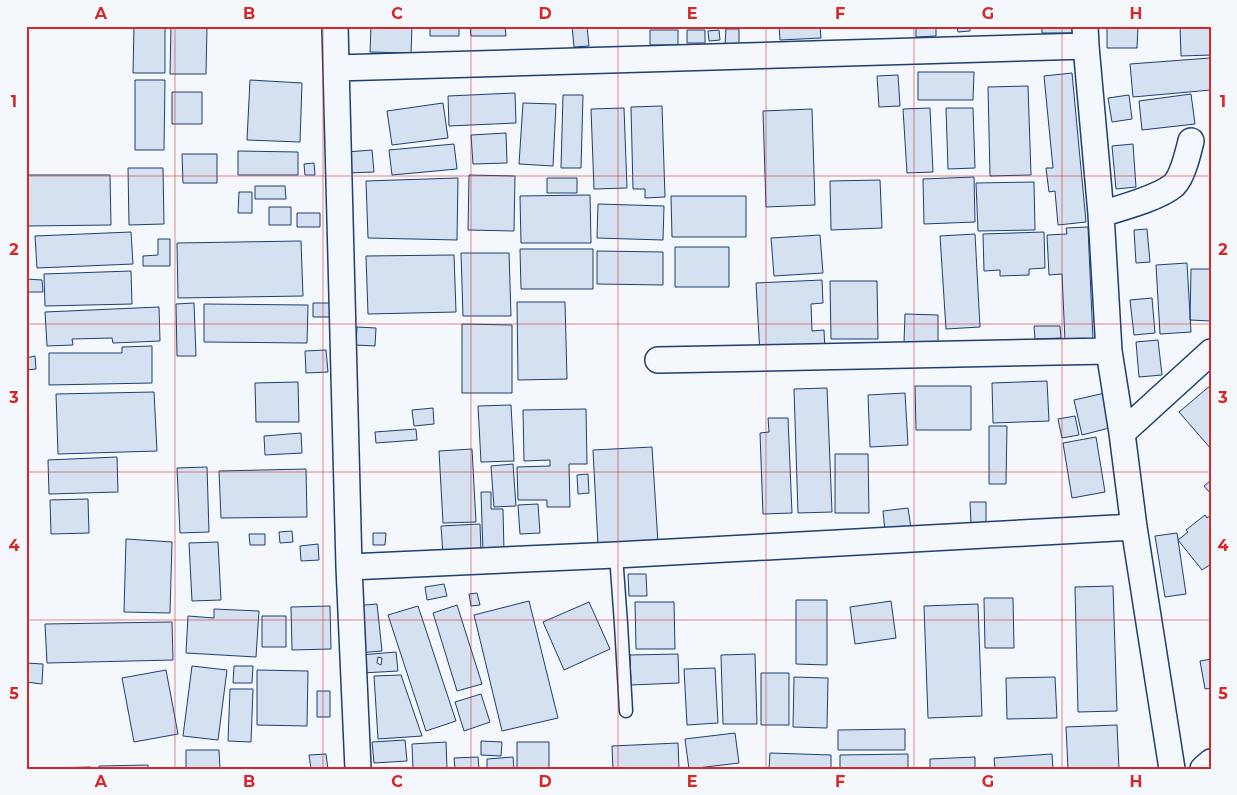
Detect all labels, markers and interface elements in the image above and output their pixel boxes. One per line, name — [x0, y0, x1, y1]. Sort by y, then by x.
text: A — [94, 4, 108, 23]
text: B — [243, 4, 255, 23]
text: C — [391, 4, 403, 23]
text: D — [538, 4, 552, 23]
text: E — [687, 4, 697, 23]
text: F — [835, 4, 845, 23]
text: G — [982, 4, 994, 23]
text: H — [1130, 4, 1142, 23]
text: 1 — [11, 92, 17, 111]
text: 1 — [1220, 92, 1226, 111]
text: 2 — [9, 240, 19, 259]
text: 2 — [1218, 240, 1228, 259]
text: 3 — [8, 388, 19, 407]
text: 3 — [1217, 388, 1228, 407]
text: 4 — [8, 536, 20, 555]
text: 4 — [1217, 536, 1229, 555]
text: 5 — [9, 684, 19, 703]
text: 5 — [1218, 684, 1228, 703]
text: A — [94, 772, 108, 791]
text: B — [243, 772, 255, 791]
text: C — [391, 772, 403, 791]
text: D — [538, 772, 552, 791]
text: E — [687, 772, 697, 791]
text: F — [835, 772, 845, 791]
text: G — [982, 772, 994, 791]
text: H — [1130, 772, 1142, 791]

